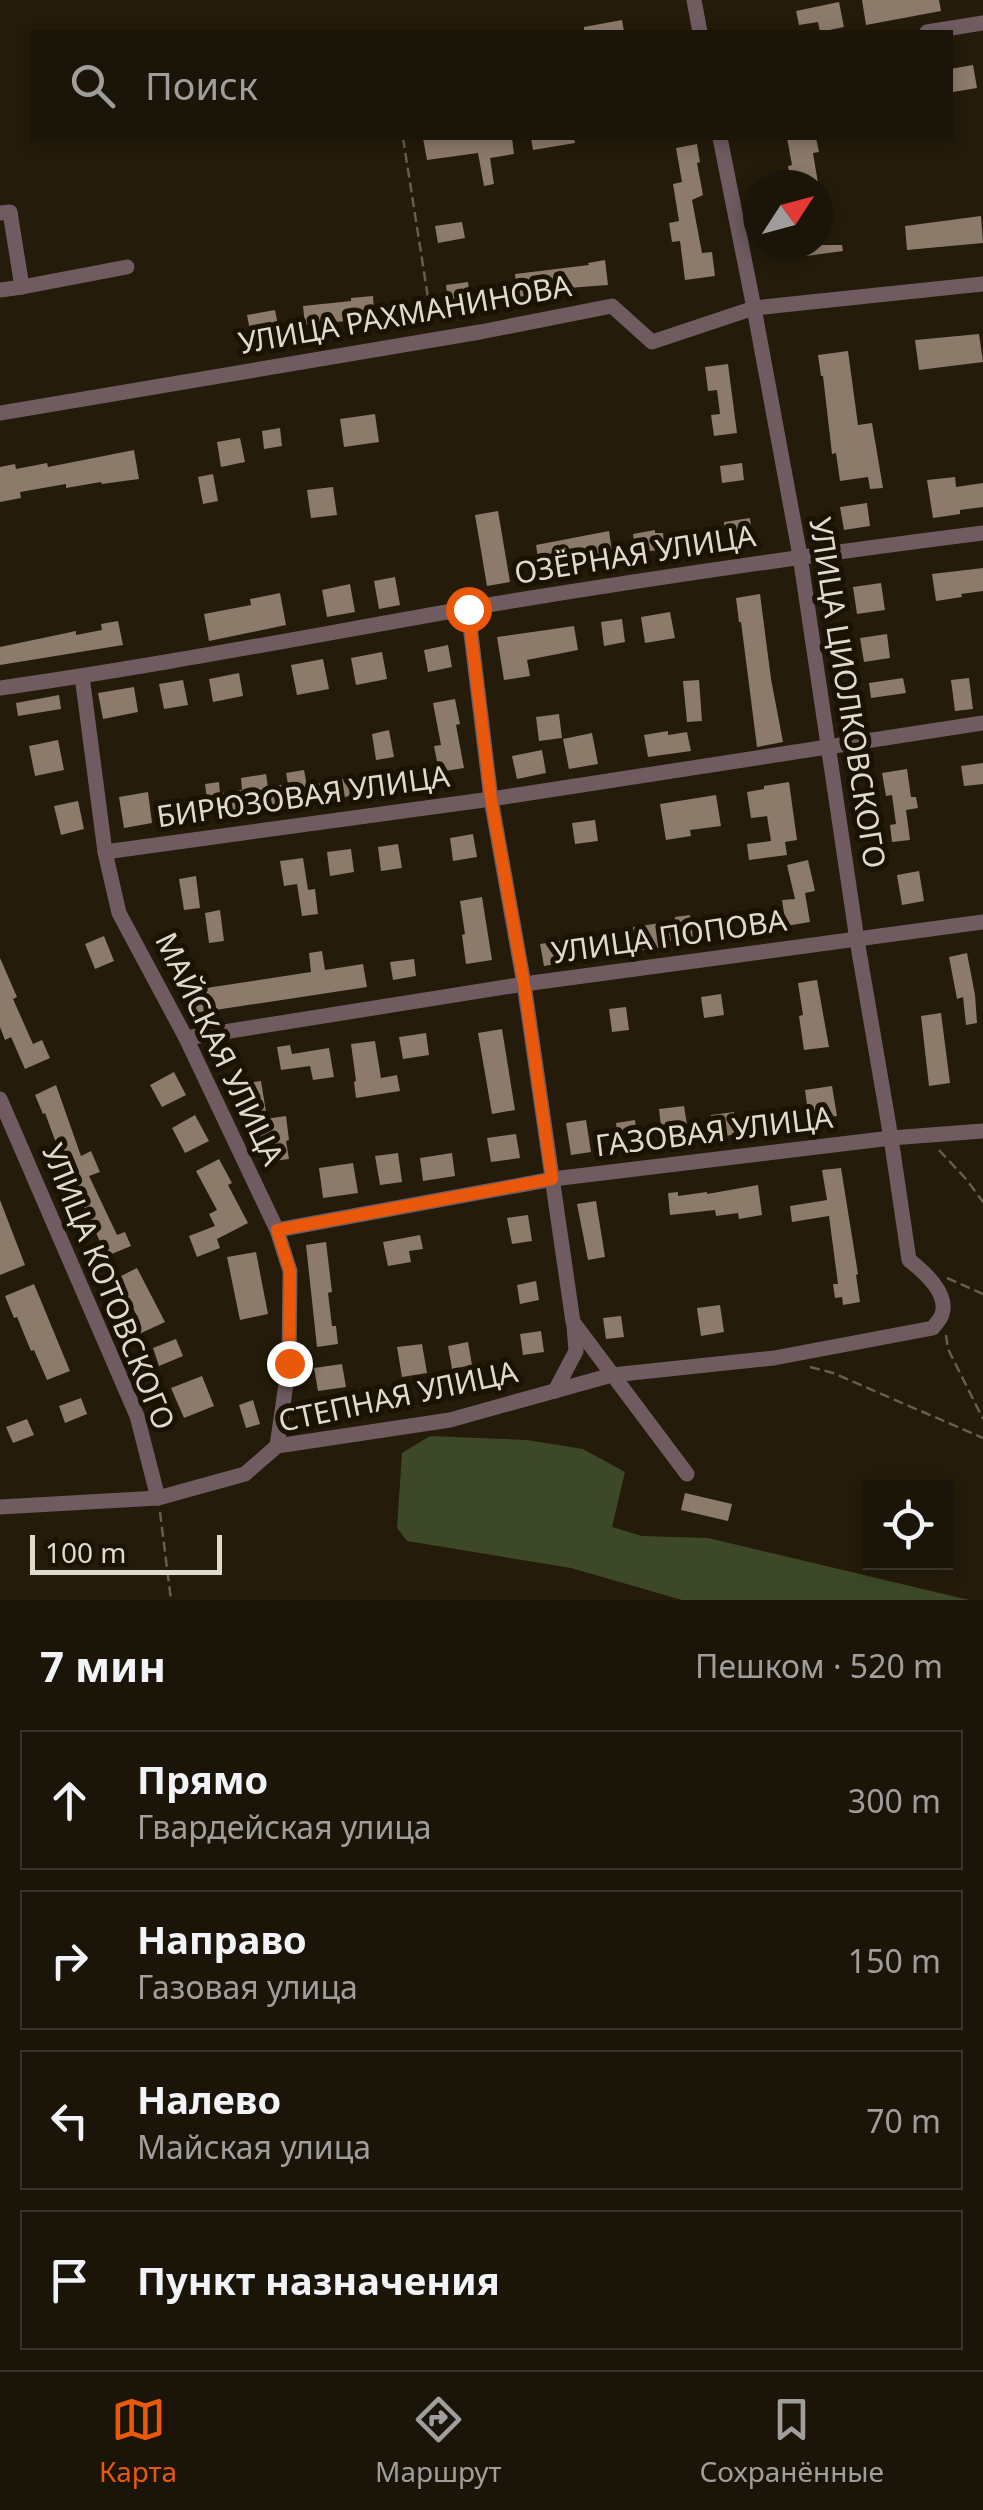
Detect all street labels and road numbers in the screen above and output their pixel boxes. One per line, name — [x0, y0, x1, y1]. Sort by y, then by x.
street label: УЛИЦА РАХМАНИНОВА — [235, 264, 575, 363]
street label: ОЗЁРНАЯ УЛИЦА — [511, 514, 759, 593]
street label: УЛИЦА ЦИОЛКОВСКОГО — [800, 514, 897, 871]
street label: БИРЮЗОВАЯ УЛИЦА — [154, 755, 453, 836]
street label: УЛИЦА ПОПОВА — [549, 899, 790, 972]
street label: МАЙСКАЯ УЛИЦА — [146, 925, 295, 1172]
street label: ГАЗОВАЯ УЛИЦА — [593, 1096, 836, 1165]
street label: УЛИЦА КОТОВСКОГО — [33, 1137, 186, 1436]
street label: СТЕПНАЯ УЛИЦА — [274, 1350, 522, 1441]

